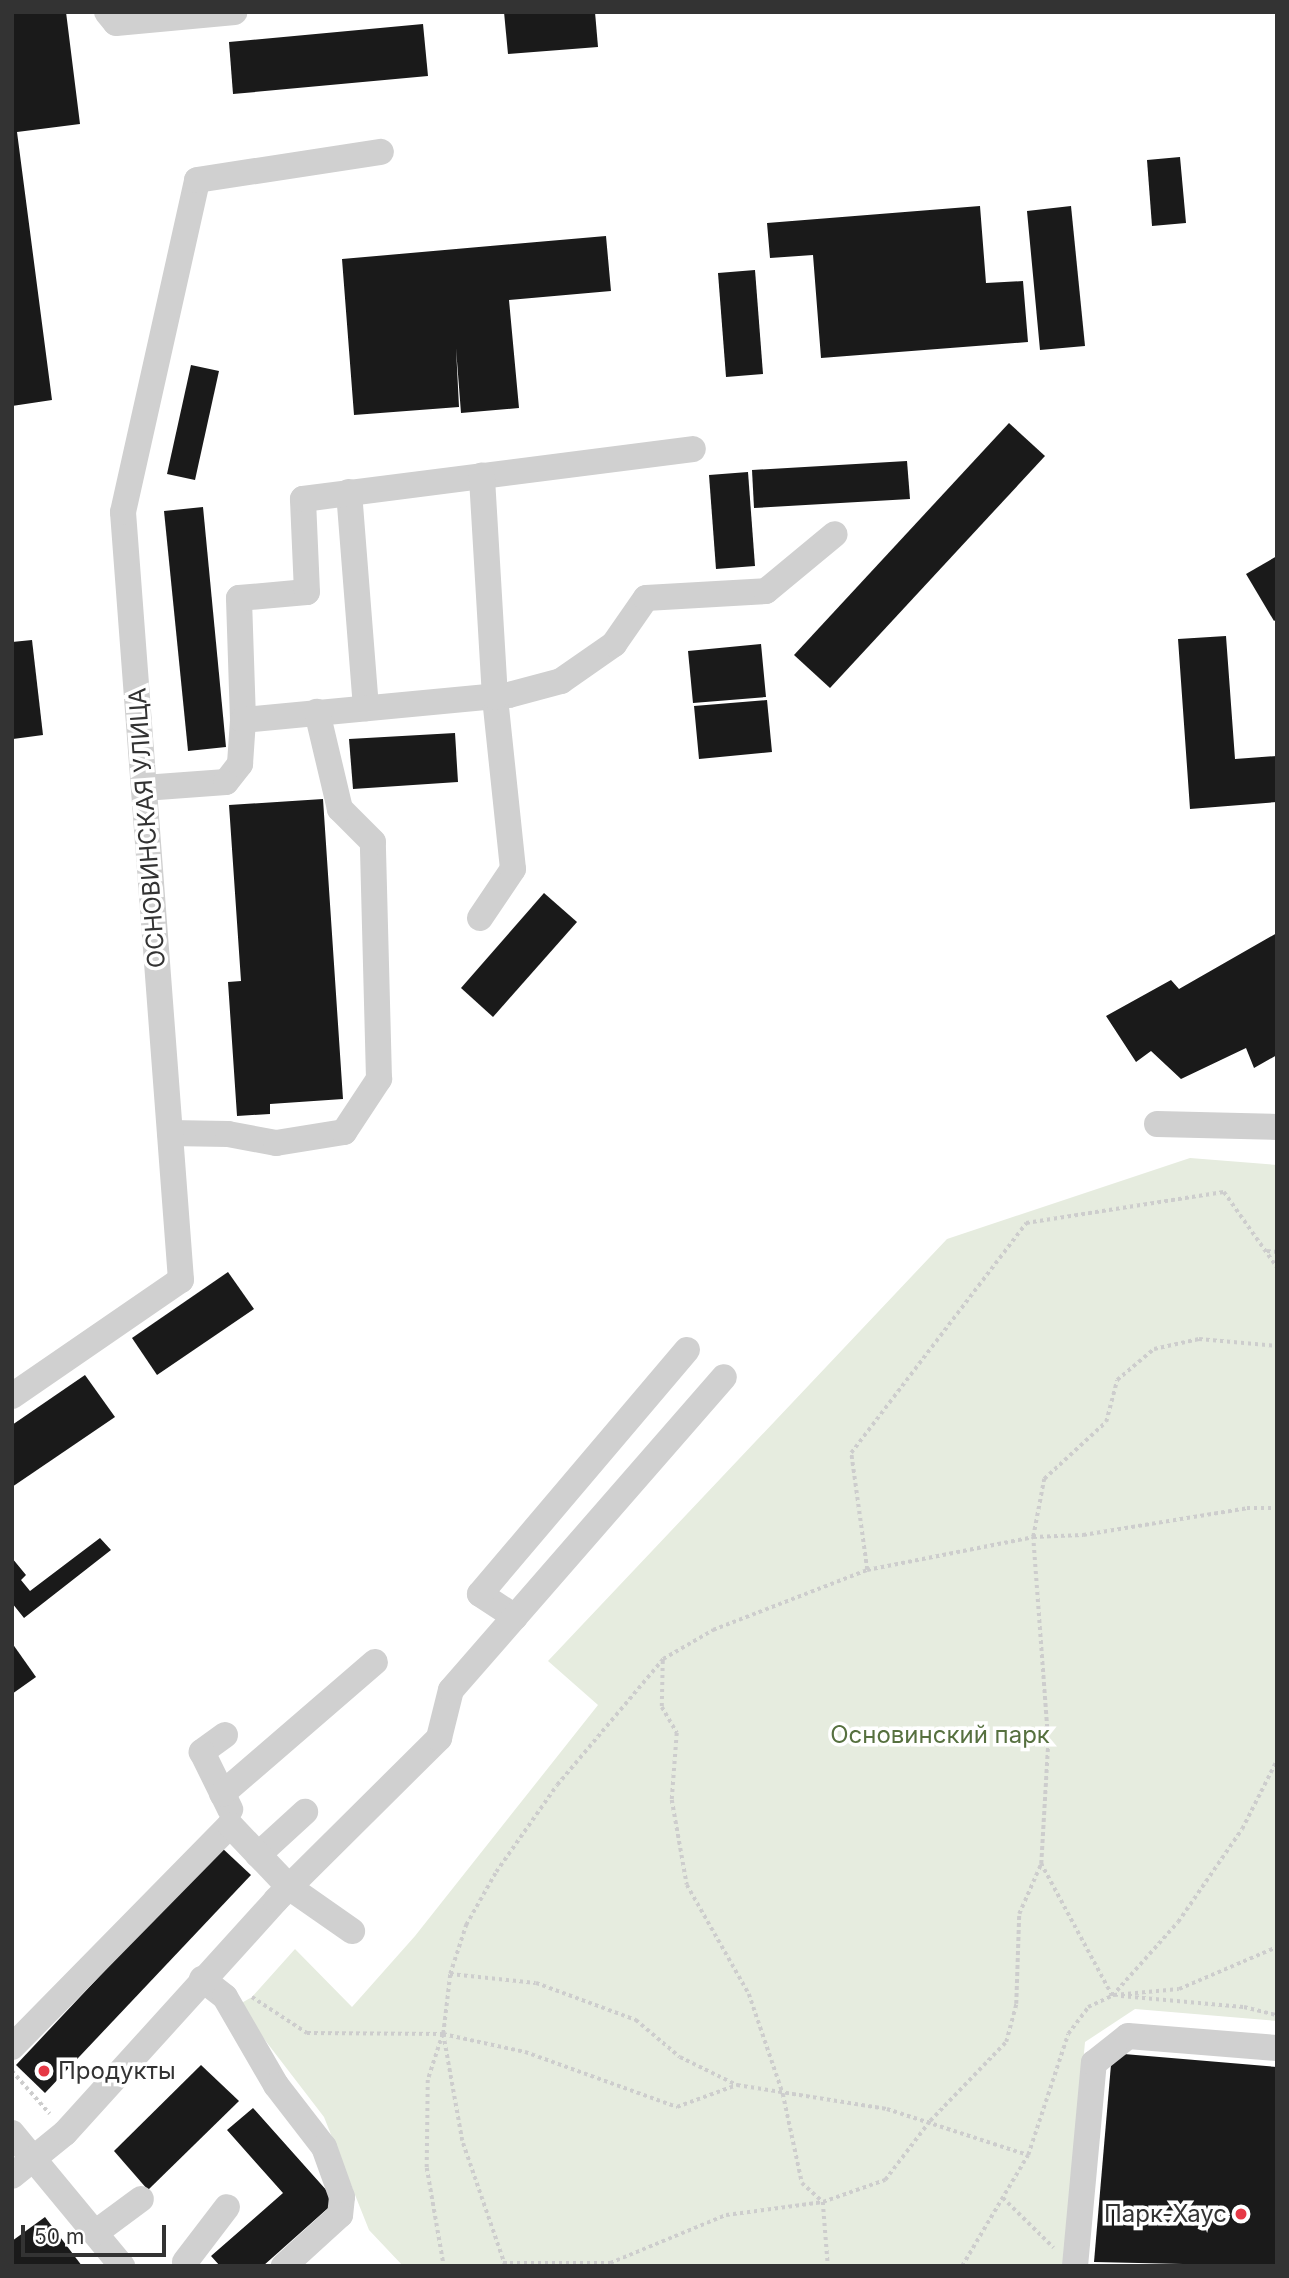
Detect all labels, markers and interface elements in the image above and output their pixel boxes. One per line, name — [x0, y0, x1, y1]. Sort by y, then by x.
street label: ОСНОВИНСКАЯ УЛИЦА — [123, 687, 171, 969]
park label: Основинский парк — [830, 1721, 1050, 1749]
place label: Продукты — [58, 2057, 176, 2085]
marker: Продукты — [36, 2063, 52, 2079]
place label: Парк-Хаус — [1104, 2200, 1227, 2228]
marker: Парк-Хаус — [1233, 2206, 1249, 2222]
scale bar — [24, 2212, 170, 2256]
text: 50 m — [34, 2224, 84, 2249]

